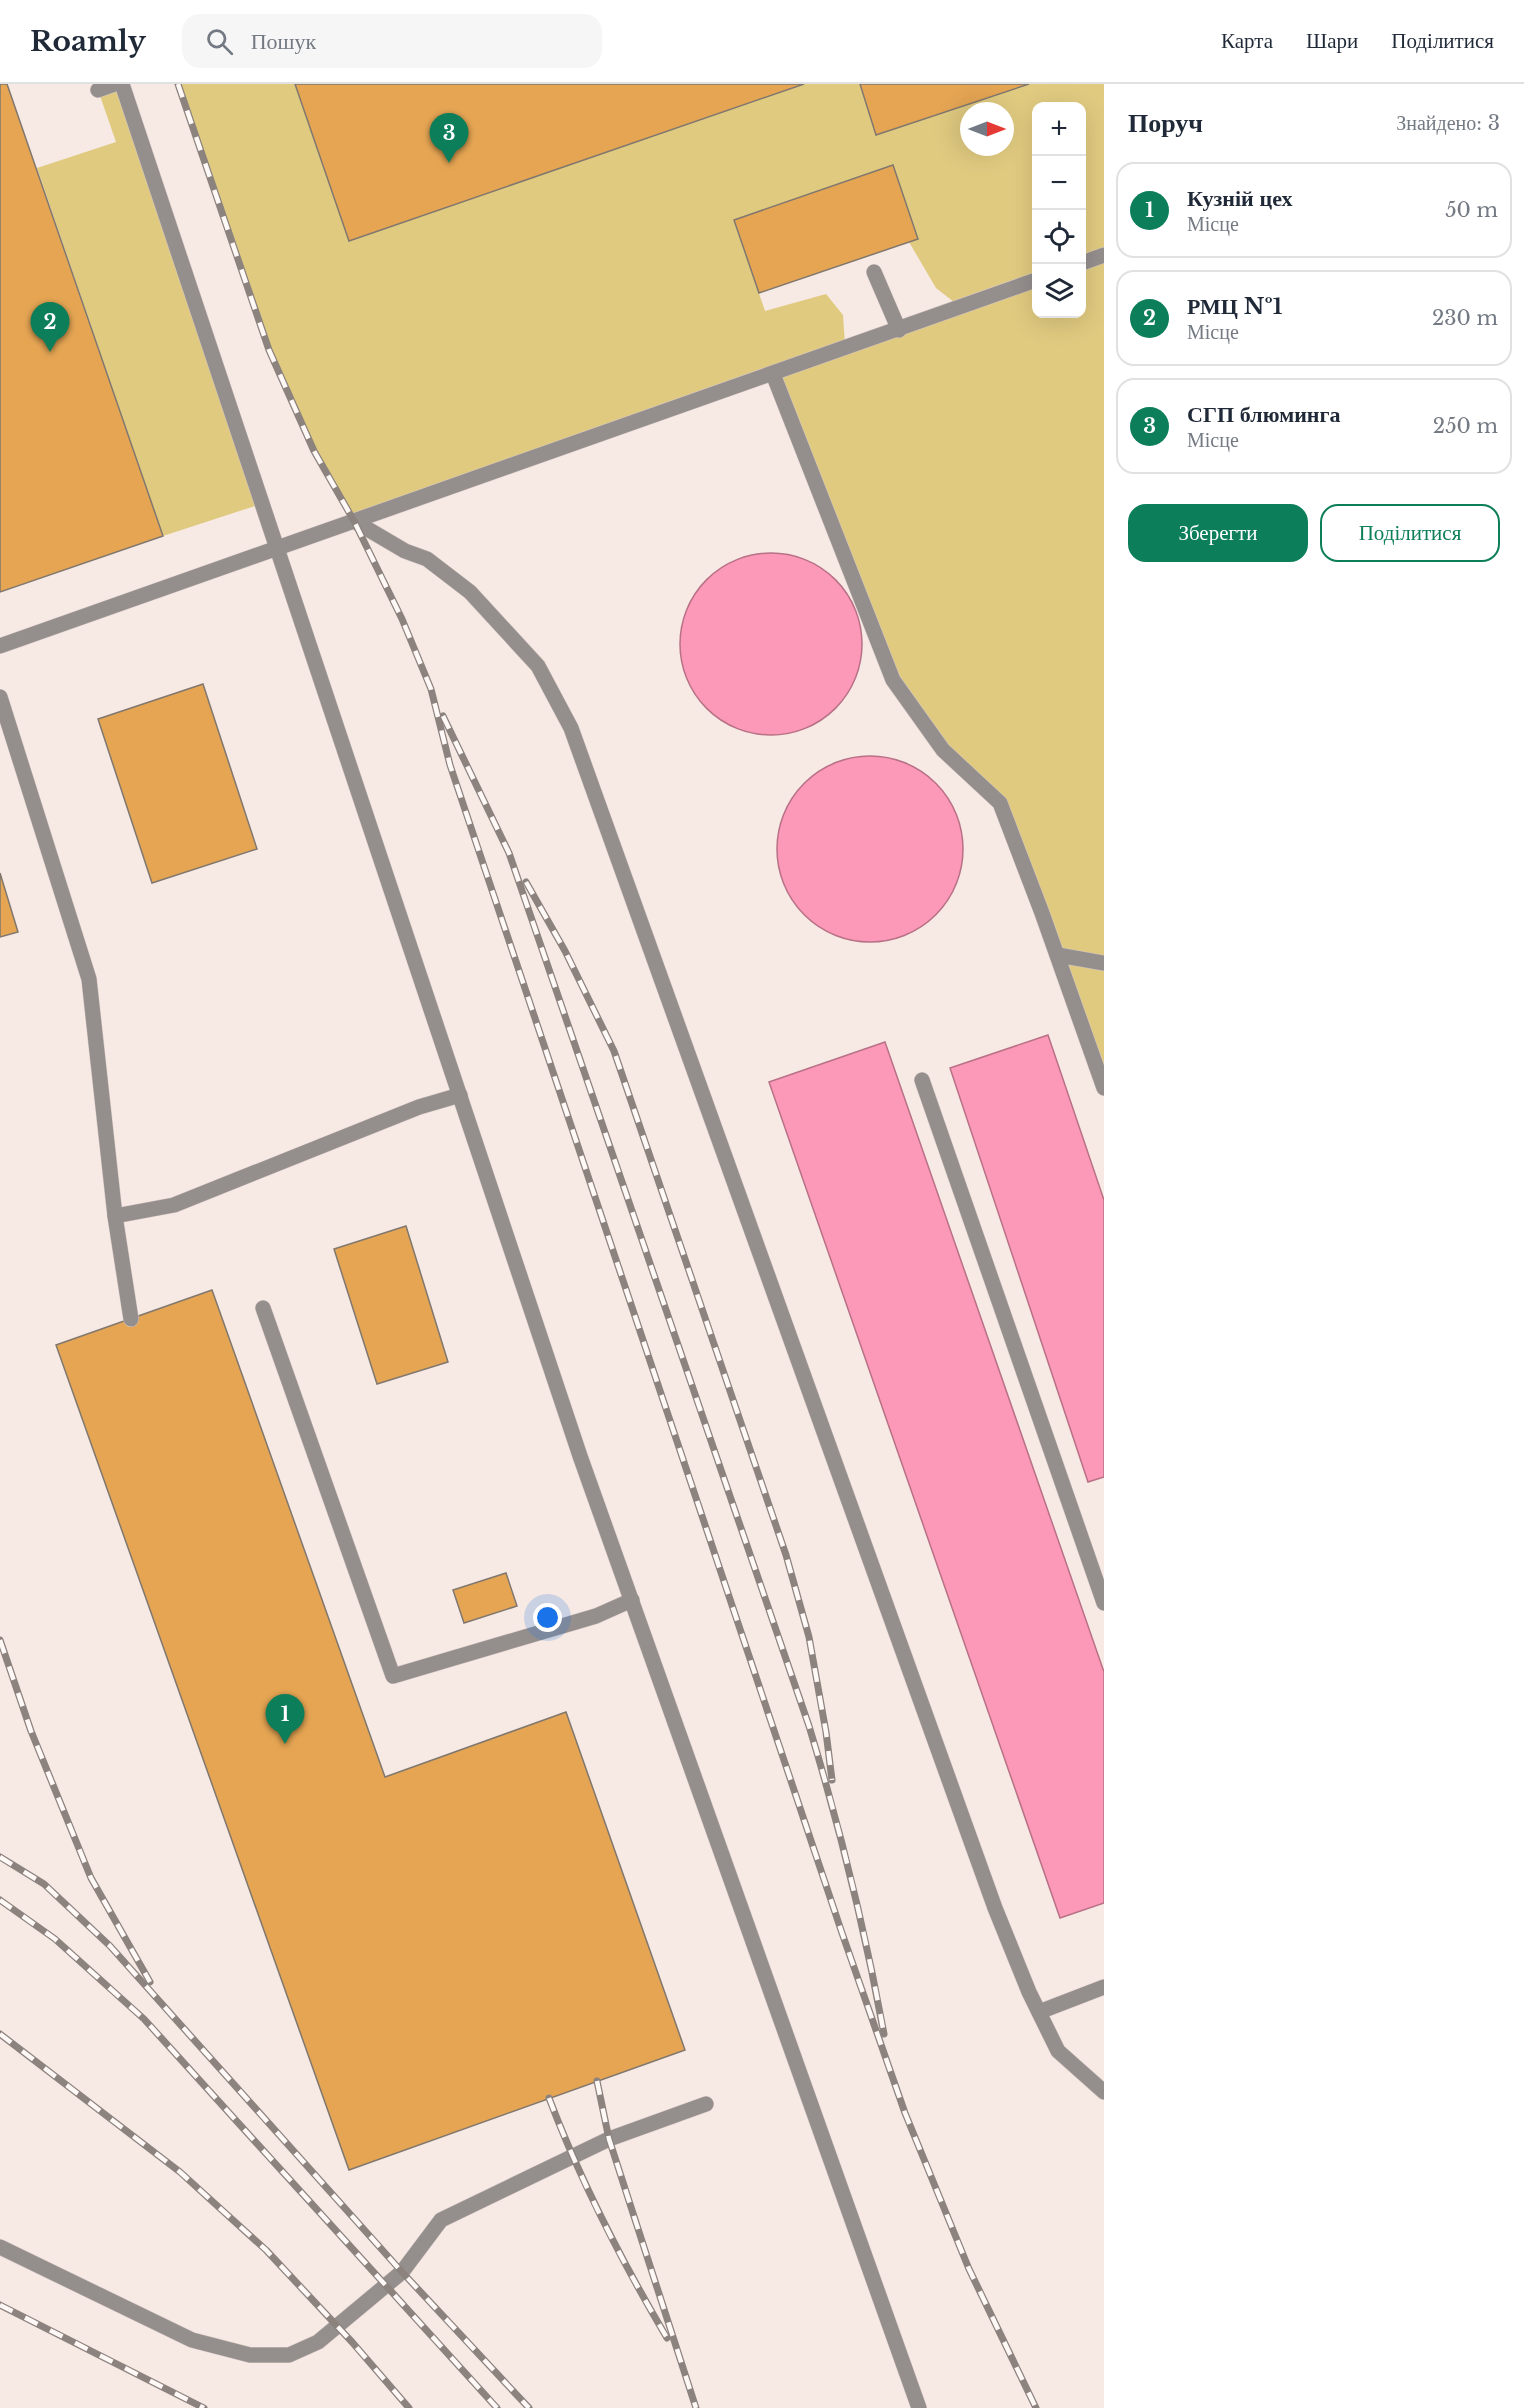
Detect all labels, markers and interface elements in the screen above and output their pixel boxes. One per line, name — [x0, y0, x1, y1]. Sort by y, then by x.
search box — [182, 14, 602, 68]
text: Roamly — [30, 24, 146, 59]
icon: search — [203, 25, 236, 58]
text: Пошук — [251, 28, 316, 55]
text: Карта — [1221, 28, 1273, 54]
text: Шари — [1306, 28, 1358, 54]
text: Поділитися — [1391, 28, 1494, 54]
north arrow — [960, 102, 1014, 156]
map controls — [1032, 102, 1086, 318]
button: + — [1032, 102, 1086, 156]
text: Поруч — [1128, 107, 1203, 139]
text: Знайдено: 3 — [1396, 111, 1500, 135]
pin: 3 — [430, 113, 468, 163]
button: − — [1032, 156, 1086, 210]
text: Кузній цех — [1187, 185, 1293, 212]
text: 1 — [1145, 198, 1154, 222]
text: 50 m — [1445, 198, 1498, 222]
button: locate — [1032, 210, 1086, 264]
text: Місце — [1187, 212, 1239, 236]
button: layers — [1032, 264, 1086, 318]
text: РМЦ №1 — [1187, 293, 1282, 320]
pin: 2 — [31, 302, 70, 352]
text: 2 — [1143, 306, 1156, 330]
text: 230 m — [1432, 306, 1498, 330]
text: Місце — [1187, 320, 1239, 344]
text: СГП блюминга — [1187, 401, 1341, 428]
text: 3 — [1143, 414, 1156, 438]
text: 250 m — [1433, 414, 1498, 438]
text: Місце — [1187, 428, 1239, 452]
button: Зберегти — [1128, 504, 1308, 562]
button: Поділитися — [1320, 504, 1500, 562]
your location — [533, 1603, 562, 1632]
pin: 1 — [266, 1694, 304, 1744]

